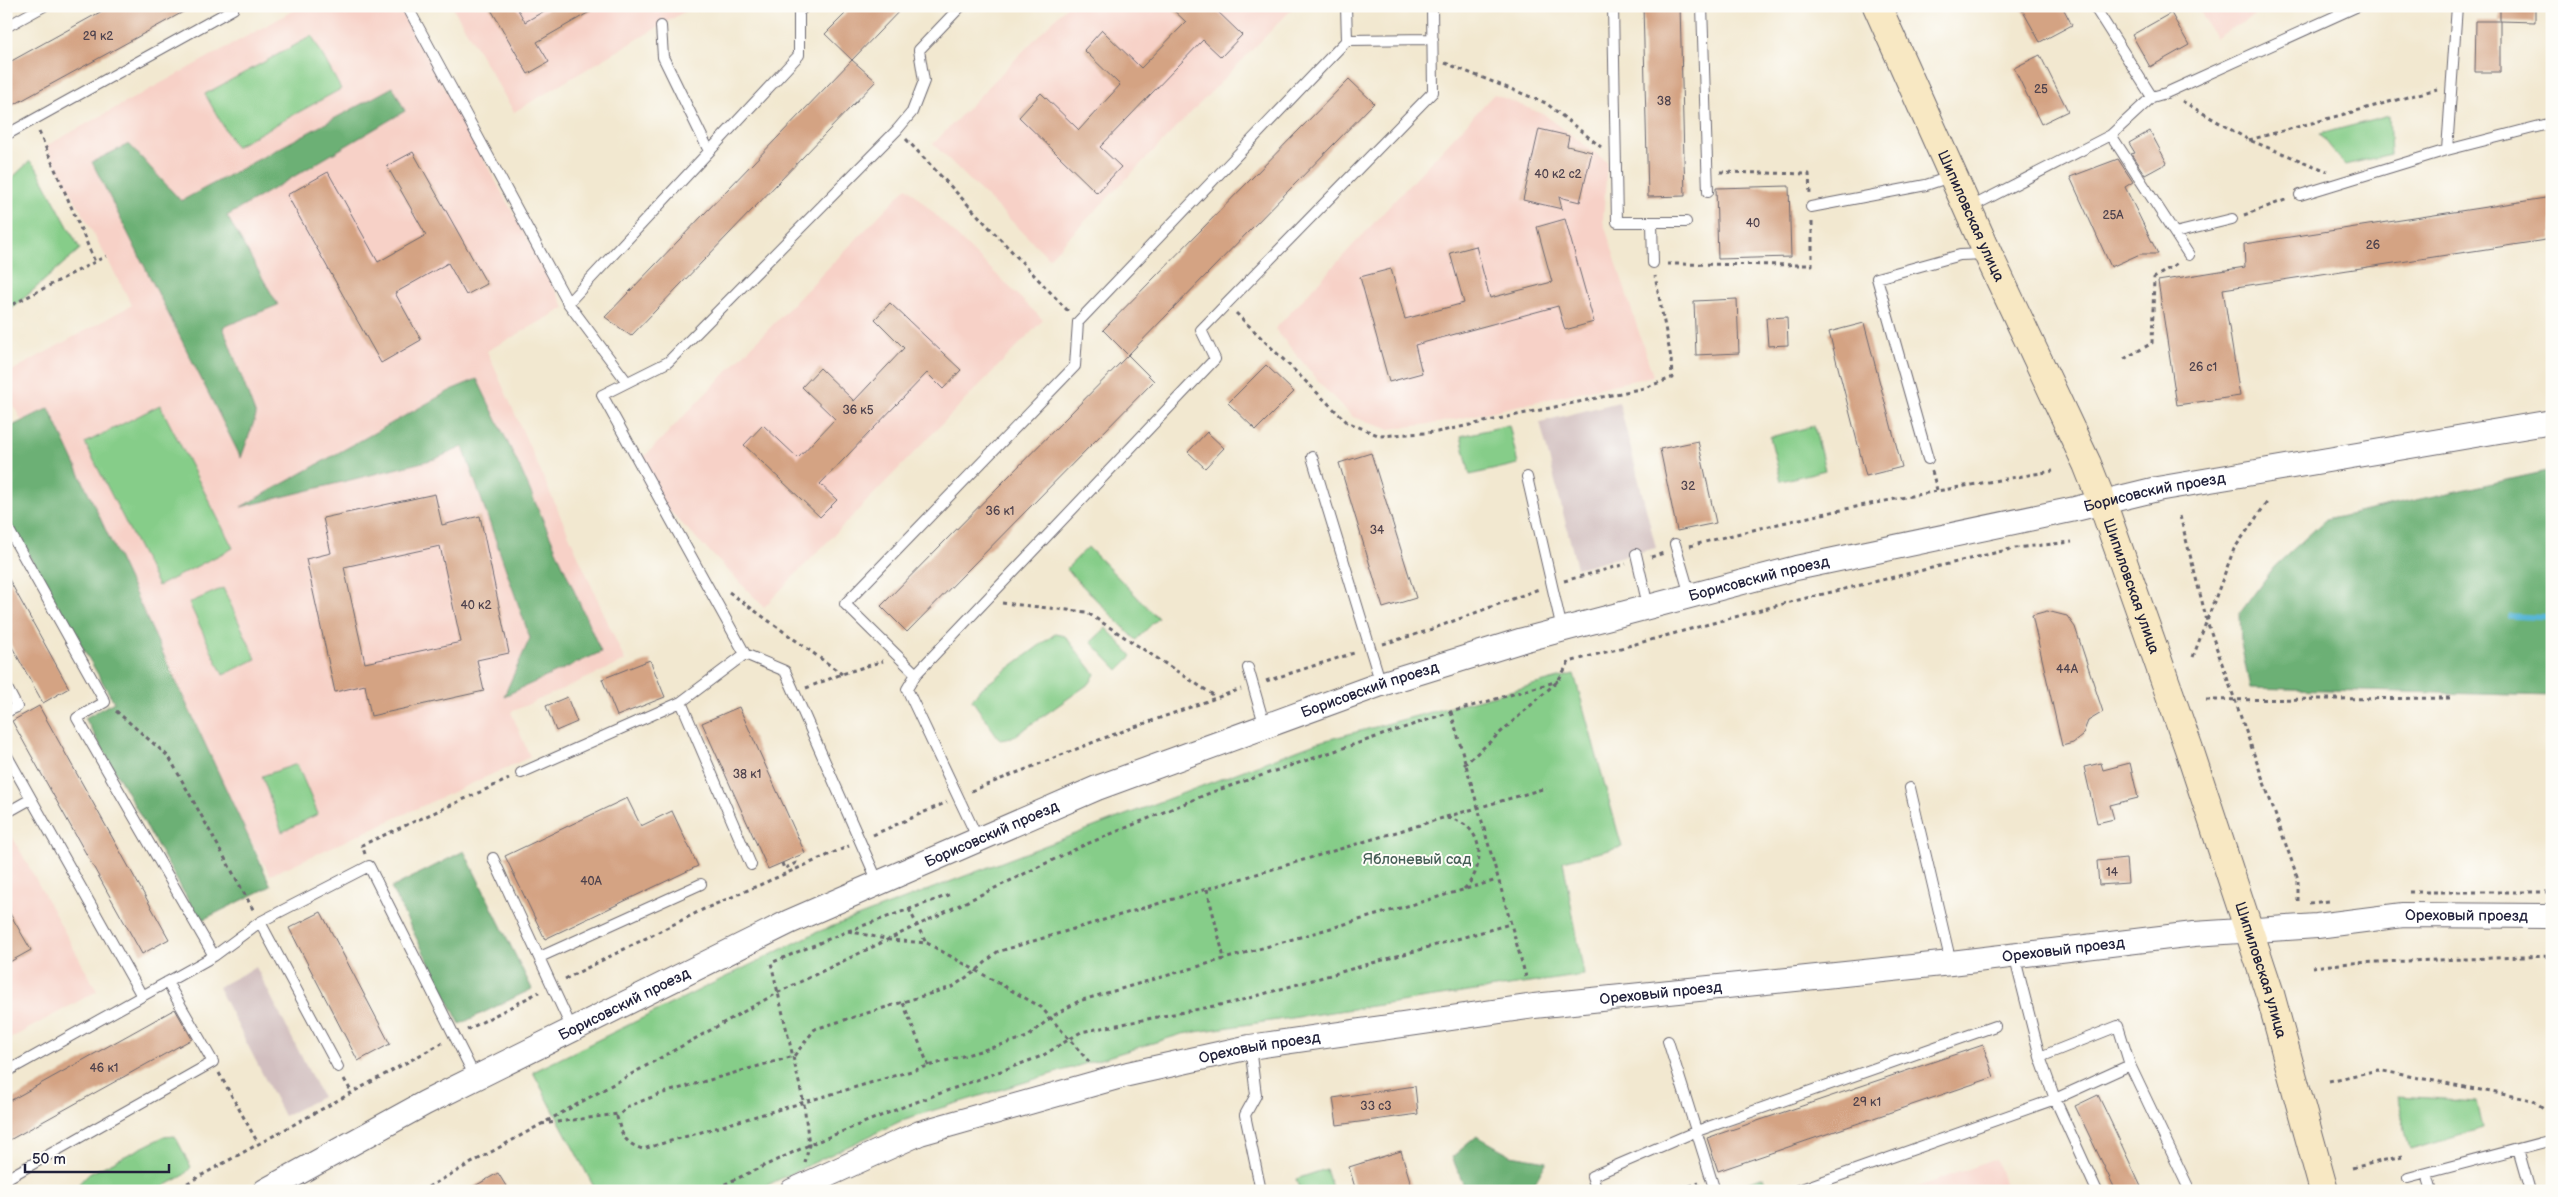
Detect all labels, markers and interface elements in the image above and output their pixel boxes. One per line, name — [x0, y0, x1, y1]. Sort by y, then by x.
house number: 29 к2 — [83, 29, 113, 44]
house number: 25 — [2034, 82, 2048, 97]
house number: 38 — [1657, 94, 1671, 109]
street label: Шипиловская улица — [1933, 147, 2009, 285]
house number: 40 к2 с2 — [1534, 167, 1582, 182]
house number: 25А — [2102, 208, 2124, 223]
house number: 40 — [1746, 216, 1760, 231]
house number: 26 — [2366, 238, 2380, 253]
house number: 26 с1 — [2189, 360, 2217, 375]
house number: 36 к5 — [842, 403, 874, 418]
street label: Борисовский проезд — [2082, 468, 2227, 516]
house number: 32 — [1681, 479, 1695, 494]
house number: 36 к1 — [986, 504, 1014, 519]
street label: Шипиловская улица — [2099, 516, 2164, 657]
house number: 34 — [1370, 523, 1385, 538]
street label: Борисовский проезд — [1687, 552, 1831, 605]
house number: 40 к2 — [460, 598, 492, 613]
street label: Борисовский проезд — [1298, 657, 1441, 722]
house number: 44А — [2056, 662, 2079, 677]
house number: 38 к1 — [733, 767, 761, 782]
street label: Борисовский проезд — [922, 796, 1061, 871]
park label: Яблоневый сад — [1363, 850, 1471, 869]
house number: 14 — [2106, 865, 2119, 880]
house number: 40А — [580, 874, 603, 889]
street label: Шипиловская улица — [2231, 899, 2291, 1040]
street label: Ореховый проезд — [2405, 906, 2528, 925]
street label: Ореховый проезд — [2001, 933, 2126, 966]
street label: Борисовский проезд — [555, 963, 693, 1045]
street label: Ореховый проезд — [1598, 977, 1723, 1009]
street label: Ореховый проезд — [1197, 1027, 1321, 1068]
house number: 46 к1 — [90, 1061, 118, 1076]
house number: 29 к1 — [1853, 1095, 1881, 1110]
house number: 33 с3 — [1360, 1099, 1392, 1114]
scale bar — [25, 1142, 169, 1174]
text: 50 m — [32, 1150, 66, 1169]

